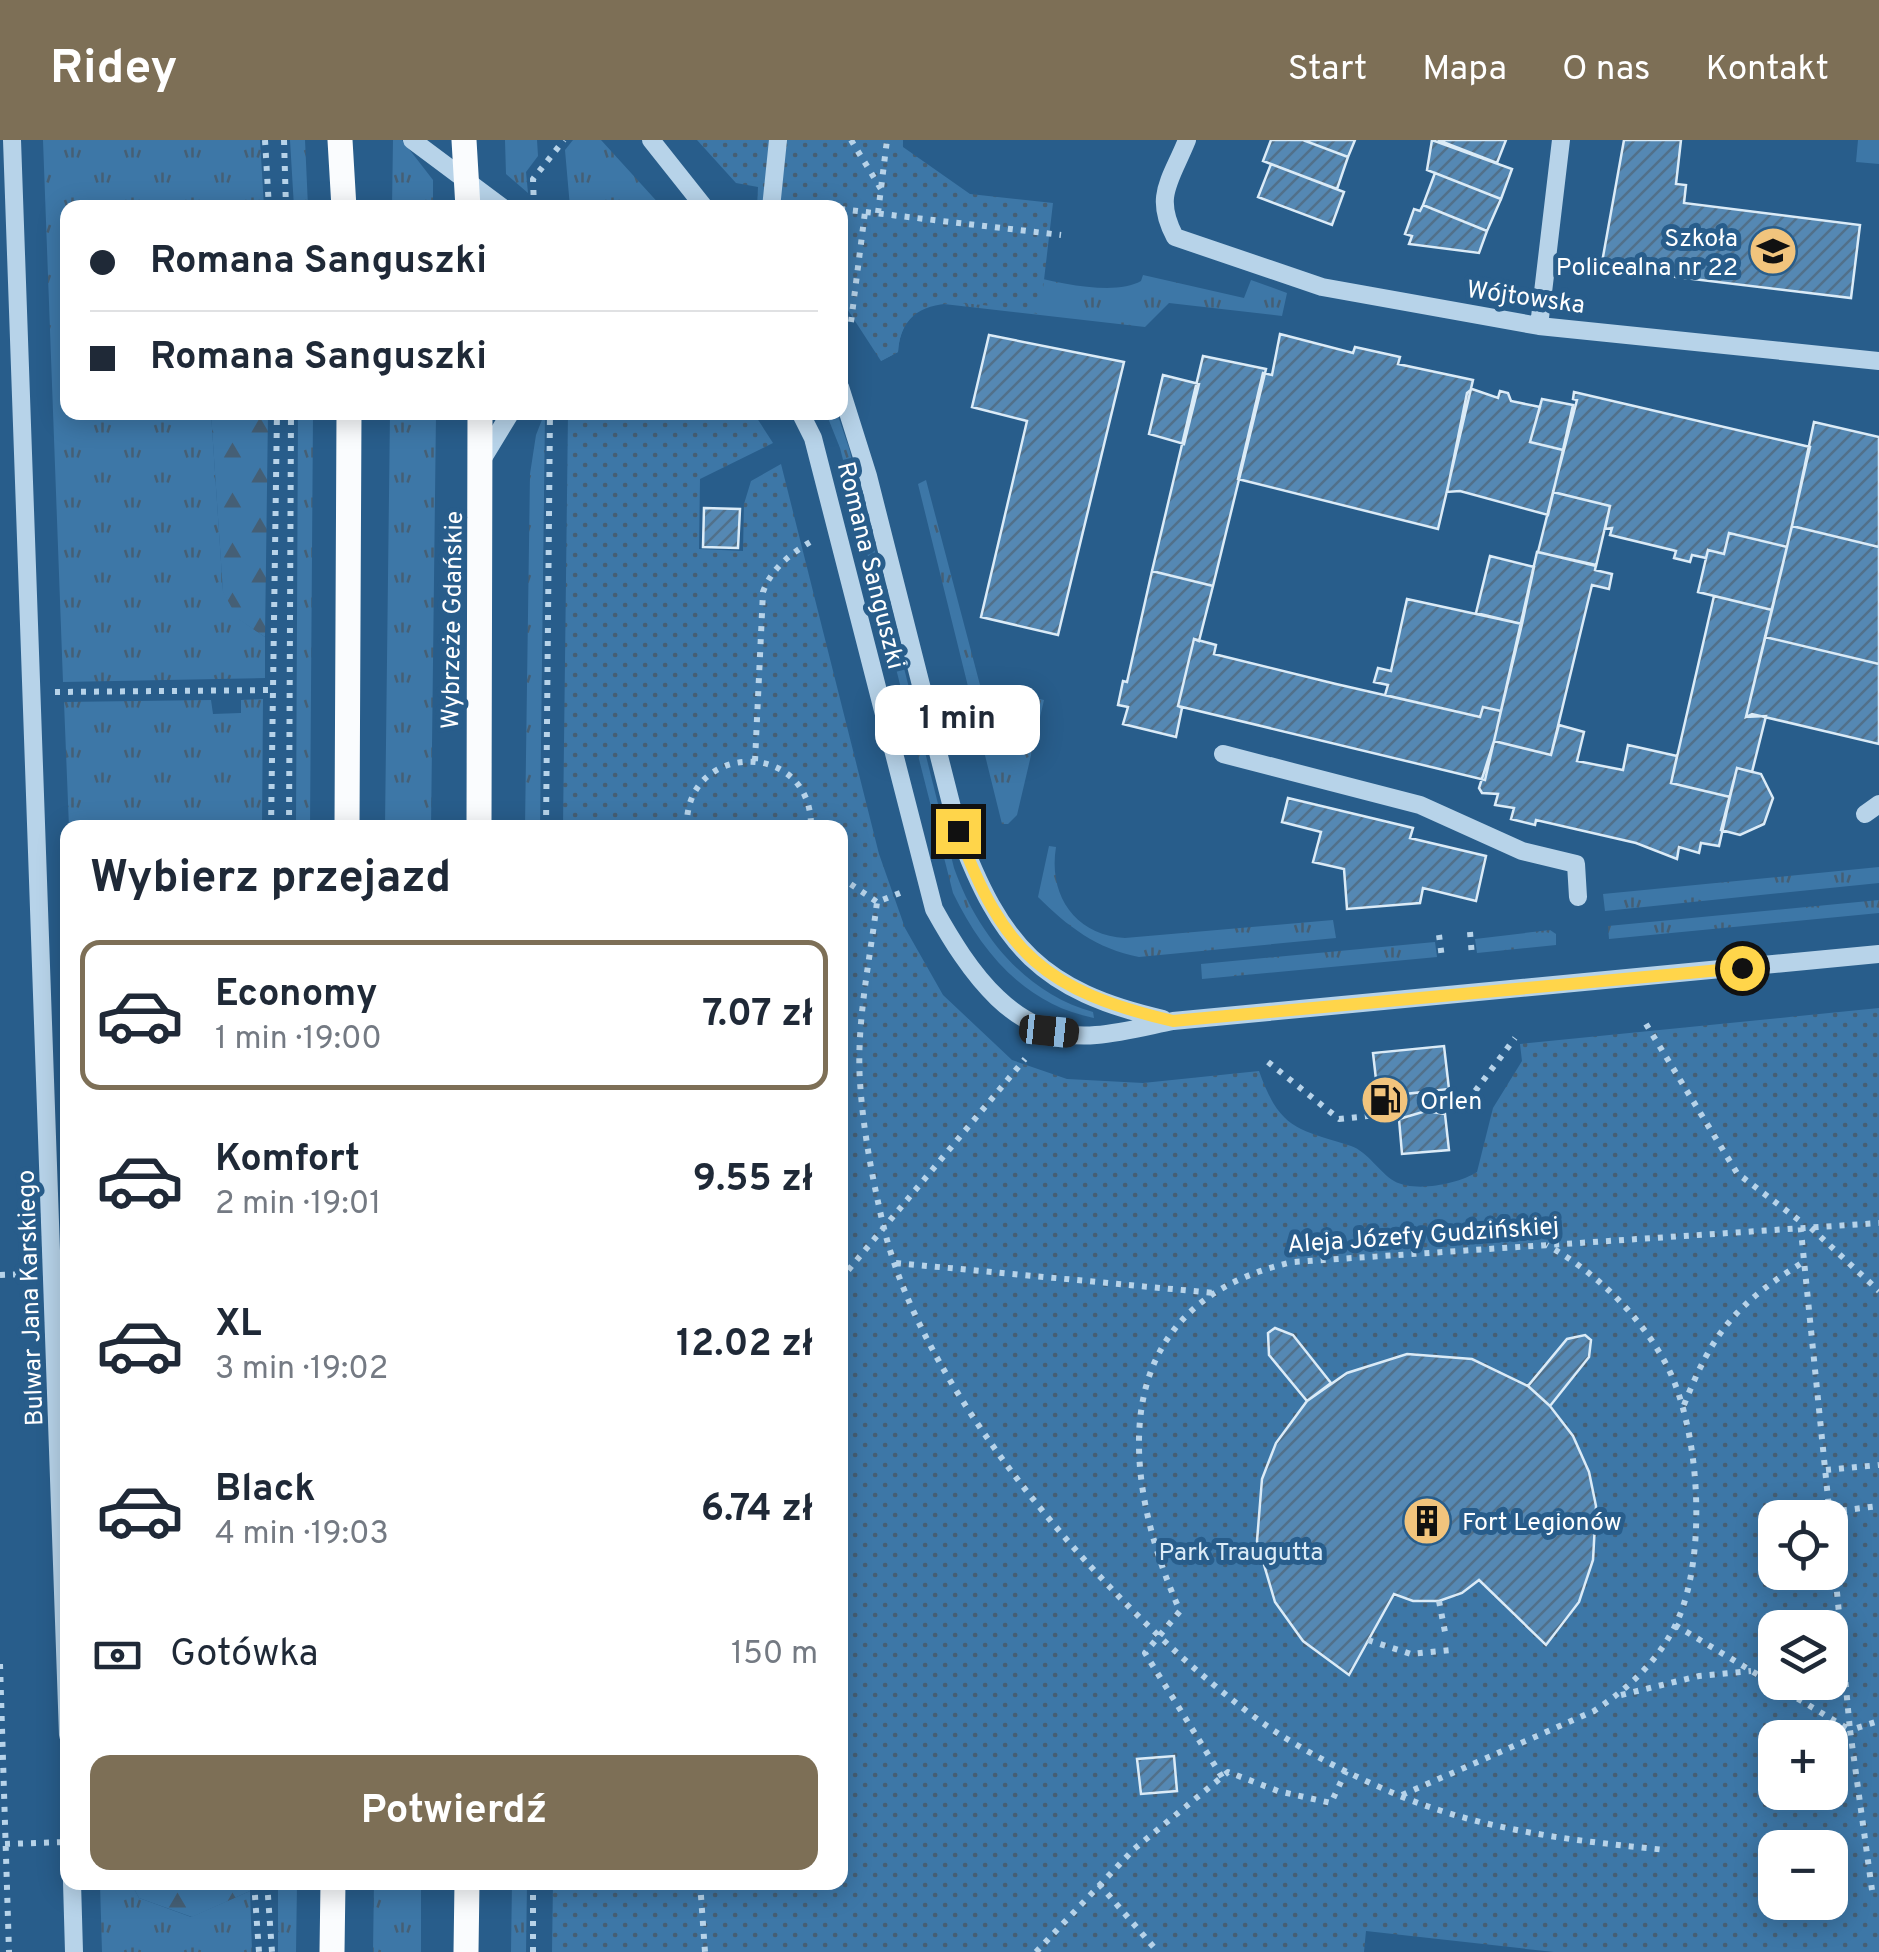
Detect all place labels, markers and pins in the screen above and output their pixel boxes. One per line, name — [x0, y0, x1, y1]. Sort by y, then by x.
place label: Szkoła Policealna nr 22 — [1556, 224, 1738, 285]
school or university icon: Szkoła Policealna nr 22 — [1747, 225, 1799, 277]
fuel station icon: Orlen — [1359, 1074, 1411, 1126]
place label: Orlen — [1420, 1087, 1482, 1119]
building icon: Fort Legionów — [1401, 1495, 1453, 1547]
place label: Fort Legionów — [1462, 1508, 1622, 1540]

